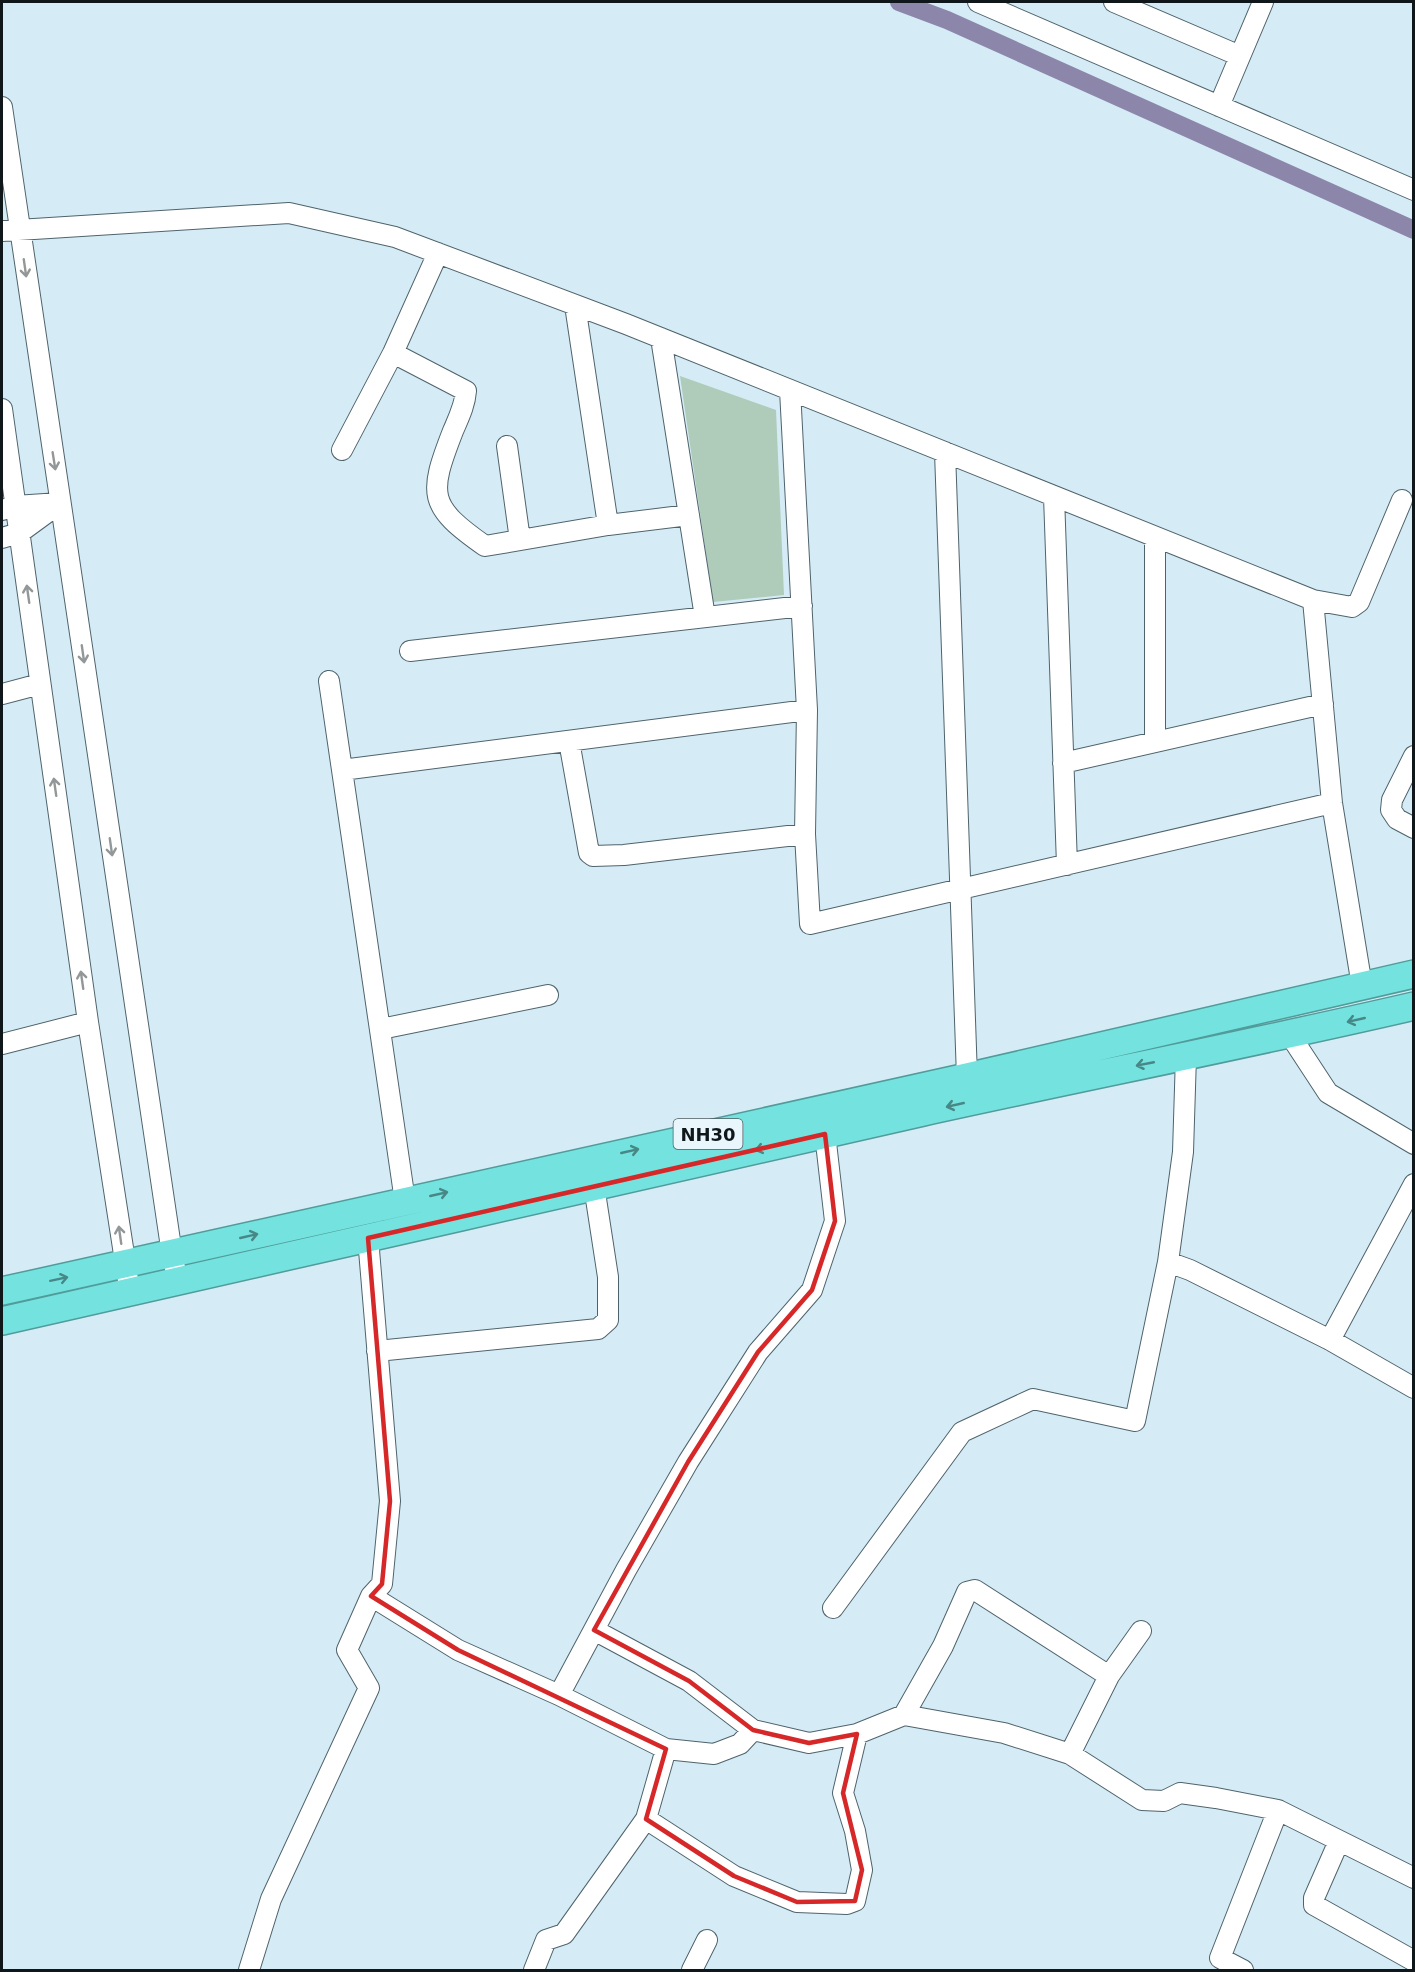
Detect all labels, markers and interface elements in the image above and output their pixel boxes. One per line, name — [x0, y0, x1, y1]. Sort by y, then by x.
one-way arrow — [20, 258, 31, 278]
one-way arrow — [48, 451, 59, 471]
one-way arrow — [22, 584, 33, 604]
one-way arrow — [77, 644, 88, 664]
one-way arrow — [49, 777, 60, 797]
one-way arrow — [106, 837, 117, 857]
one-way arrow — [77, 970, 88, 990]
one-way arrow — [1347, 1014, 1366, 1026]
one-way arrow — [1136, 1059, 1155, 1070]
one-way arrow — [945, 1100, 964, 1112]
road number: NH30 — [674, 1119, 742, 1149]
one-way arrow — [755, 1142, 774, 1154]
one-way arrow — [620, 1145, 639, 1157]
one-way arrow — [430, 1187, 449, 1199]
one-way arrow — [114, 1226, 125, 1245]
one-way arrow — [239, 1230, 258, 1242]
one-way arrow — [48, 1273, 68, 1284]

